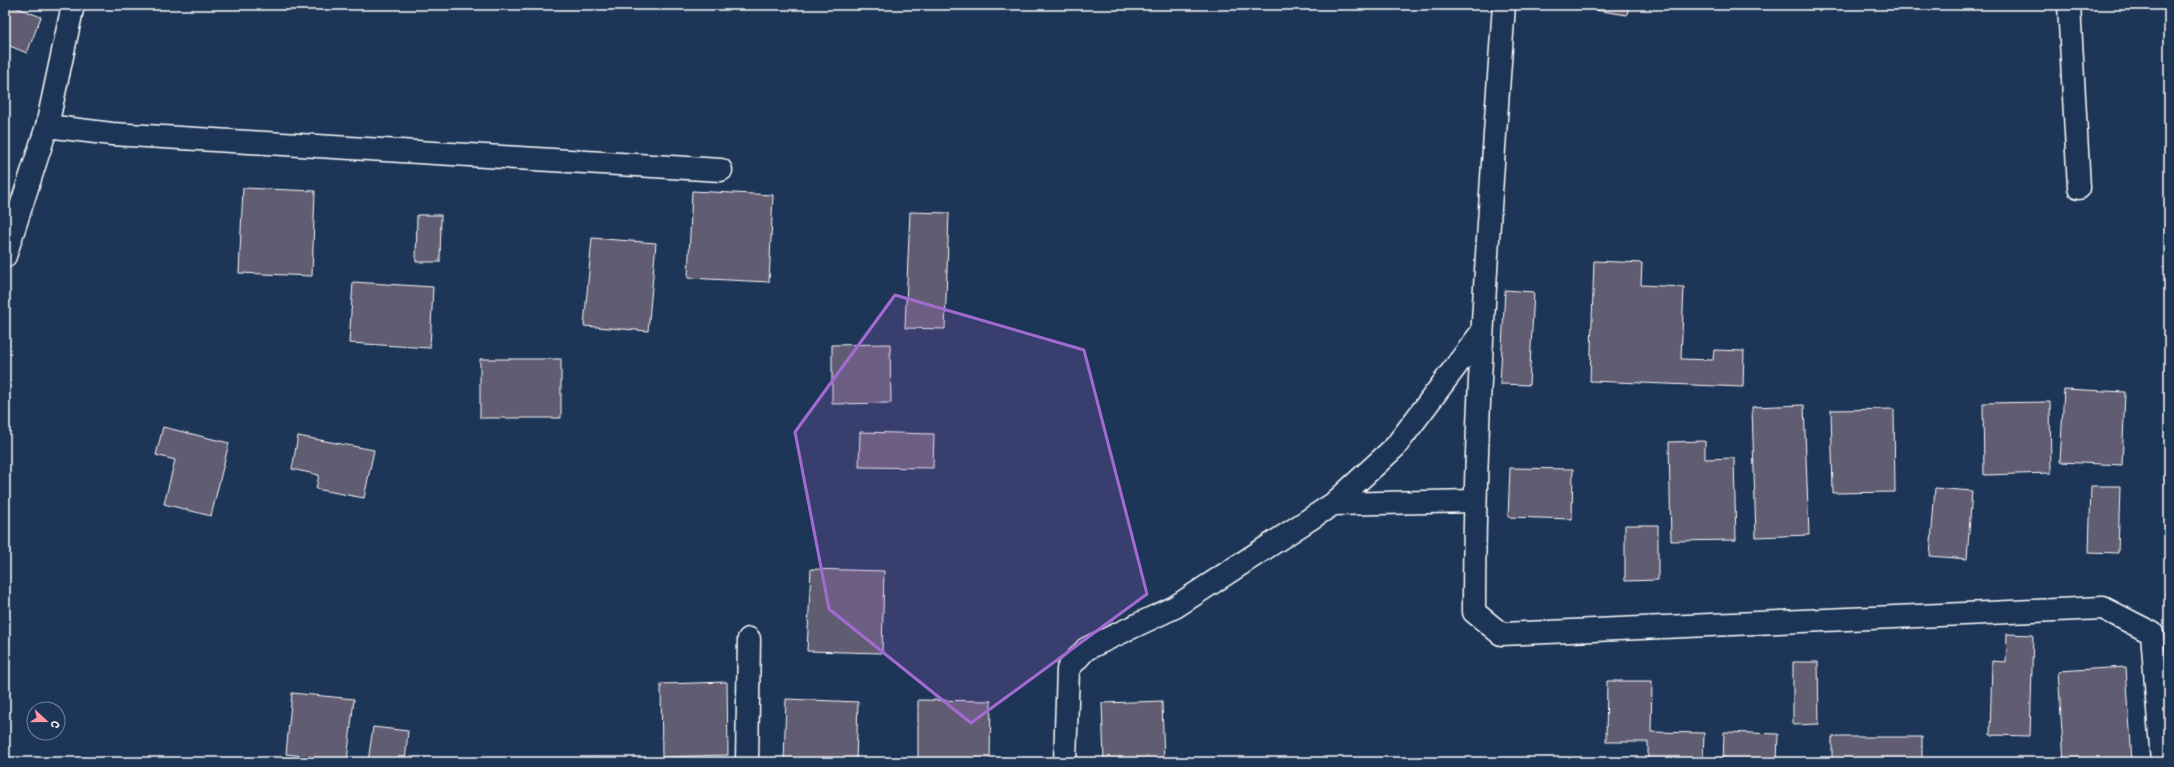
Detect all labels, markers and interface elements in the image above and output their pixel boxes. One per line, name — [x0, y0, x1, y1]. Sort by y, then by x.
north arrow — [26, 701, 66, 741]
text: С — [48, 719, 62, 730]

